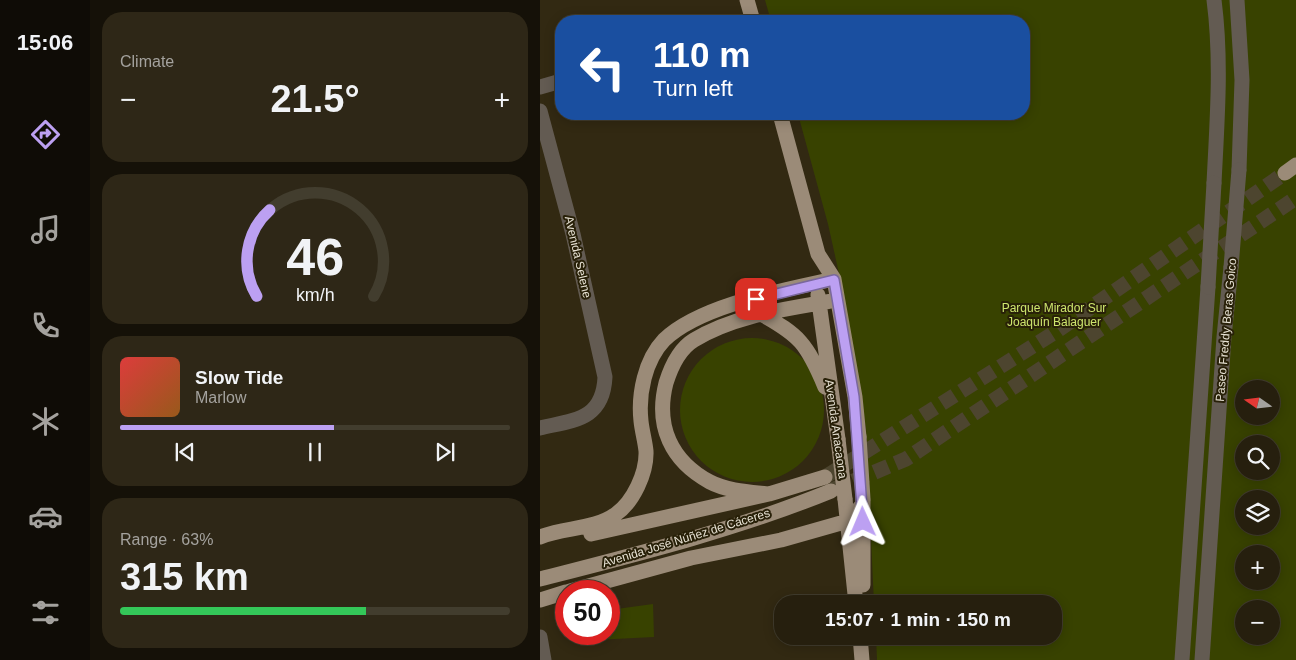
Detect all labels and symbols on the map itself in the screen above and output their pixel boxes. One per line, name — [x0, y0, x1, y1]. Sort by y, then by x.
street label: Avenida Selene — [562, 215, 594, 300]
street label: Paseo Freddy Beras Goico — [1213, 257, 1239, 402]
pin — [735, 278, 777, 320]
park label: Parque Mirador Sur Joaquín Balaguer — [1002, 301, 1106, 329]
street label: Avenida Anacaona — [822, 379, 850, 480]
north arrow — [1235, 380, 1280, 425]
position arrow — [836, 495, 888, 547]
street label: Avenida José Núñez de Cáceres — [600, 506, 772, 570]
speed limit sign: 50 — [555, 580, 620, 645]

